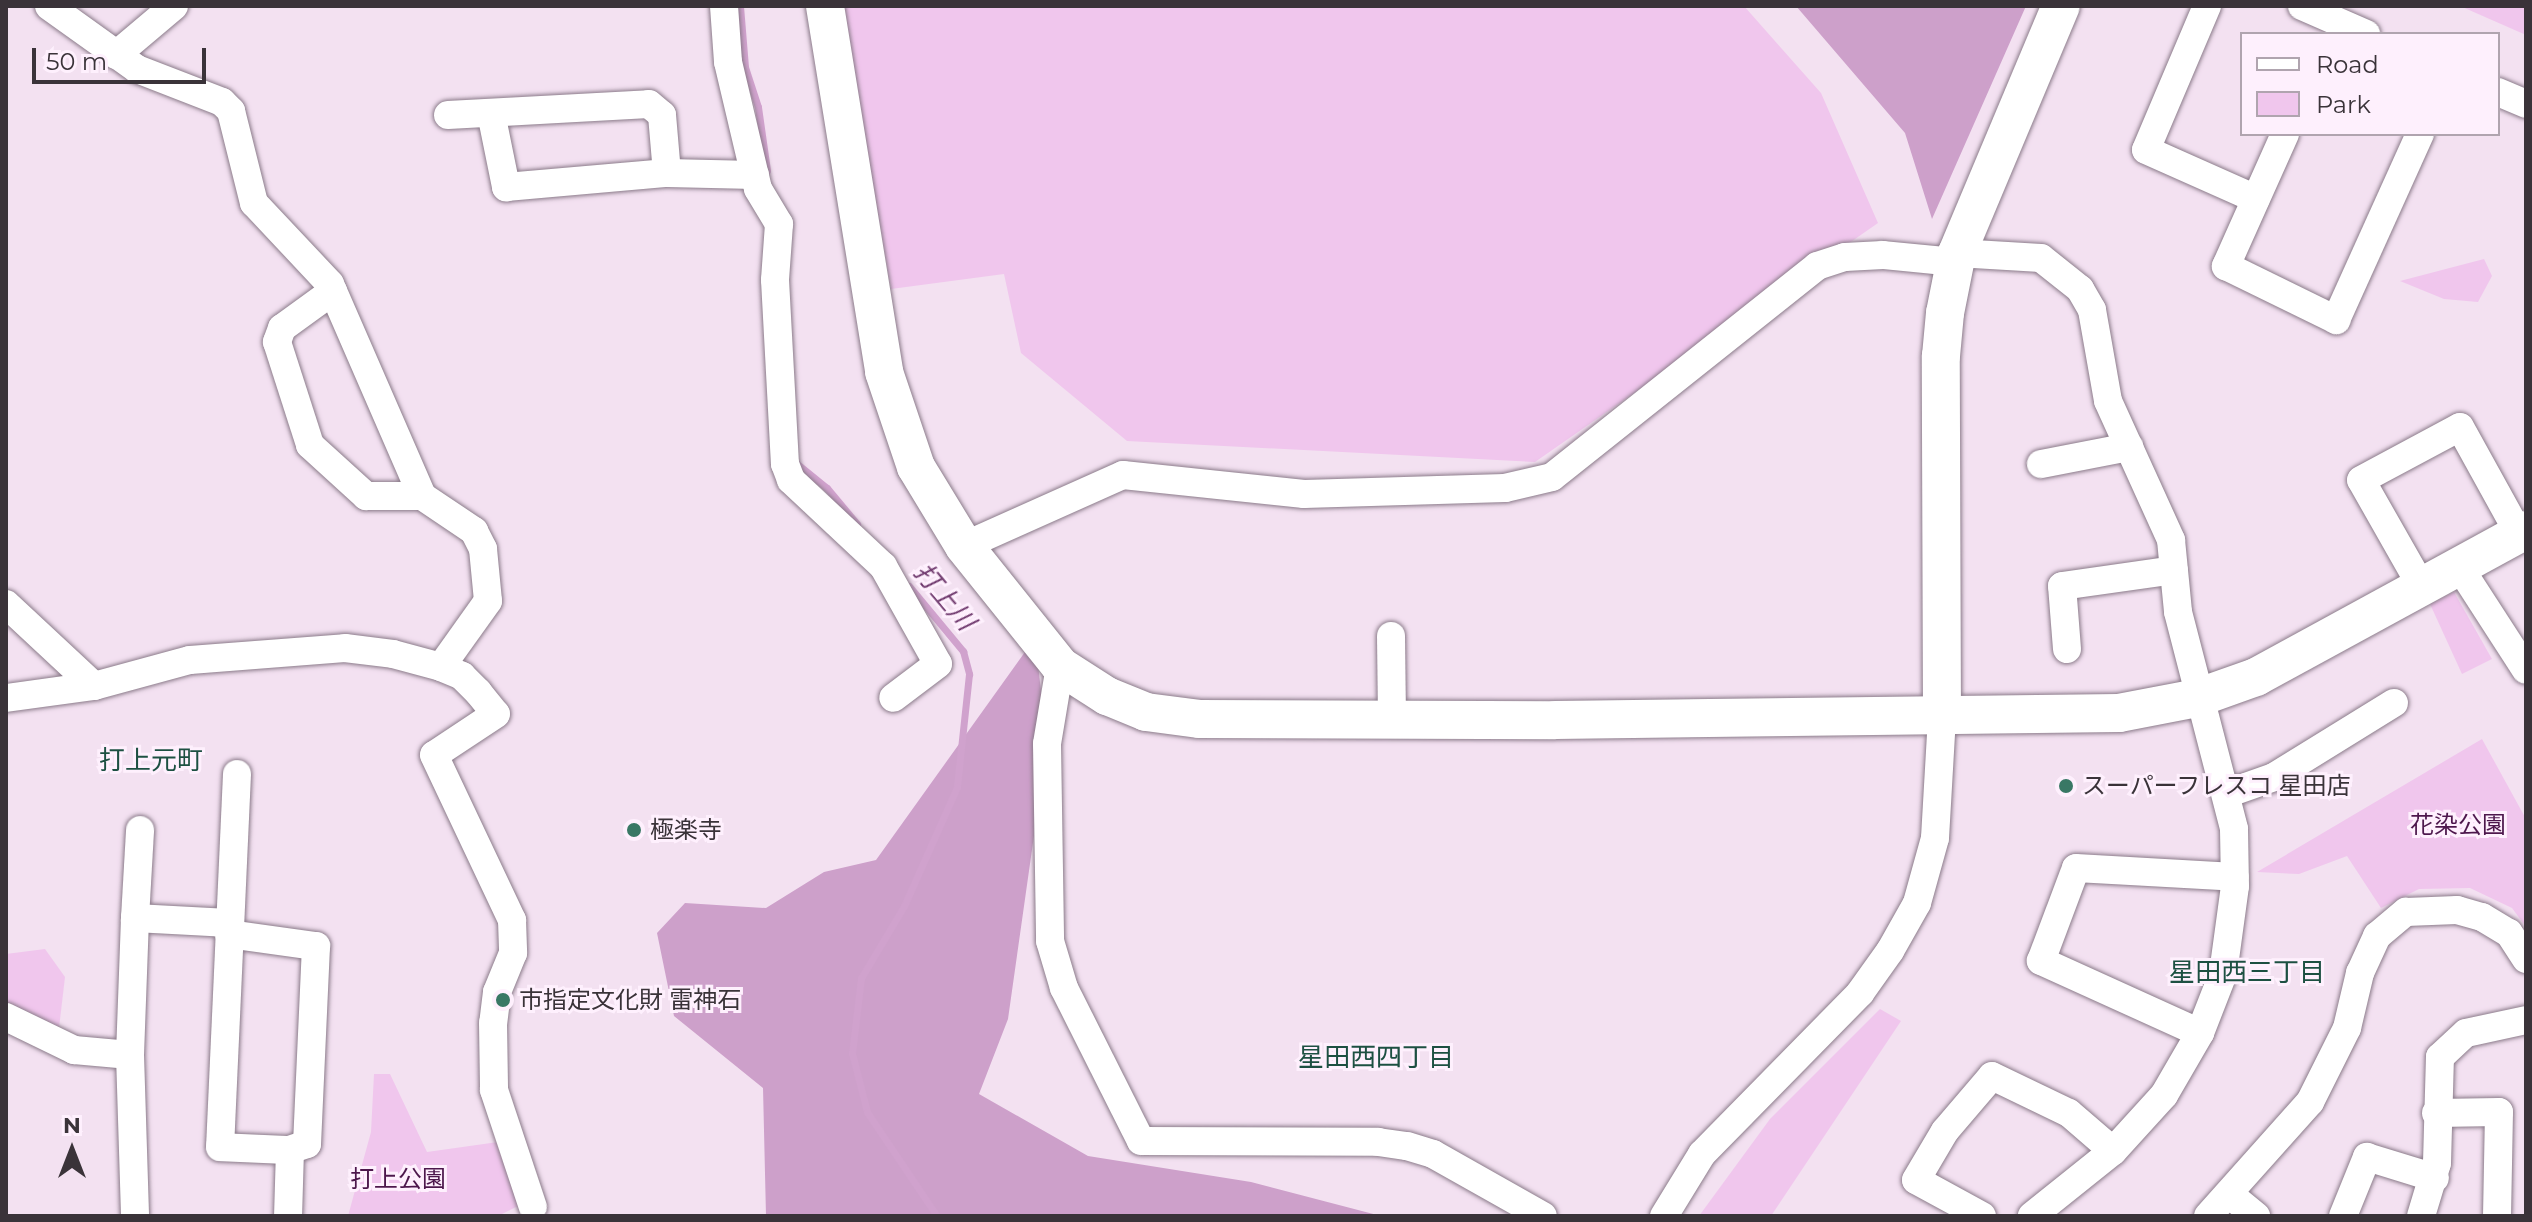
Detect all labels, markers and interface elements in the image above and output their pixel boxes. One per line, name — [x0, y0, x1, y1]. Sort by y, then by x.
scale bar — [36, 32, 210, 82]
legend — [2240, 32, 2500, 136]
text: 50 m — [46, 47, 107, 76]
text: Road — [2316, 50, 2379, 79]
text: Park — [2316, 90, 2371, 119]
water label: 打上川 — [907, 557, 981, 637]
district label: 打上元町 — [99, 745, 203, 777]
place label: スーパーフレスコ 星田店 — [2082, 772, 2352, 800]
marker: スーパーフレスコ 星田店 — [2057, 777, 2075, 795]
park label: 花染公園 — [2410, 811, 2506, 839]
place label: 極楽寺 — [650, 816, 722, 844]
marker: 極楽寺 — [625, 821, 643, 839]
district label: 星田西三丁目 — [2169, 957, 2325, 989]
place label: 市指定文化財 雷神石 — [519, 986, 741, 1014]
marker: 市指定文化財 雷神石 — [494, 991, 512, 1009]
district label: 星田西四丁目 — [1298, 1042, 1454, 1074]
north arrow — [32, 1110, 112, 1190]
text: N — [63, 1112, 81, 1139]
park label: 打上公園 — [350, 1165, 446, 1193]

